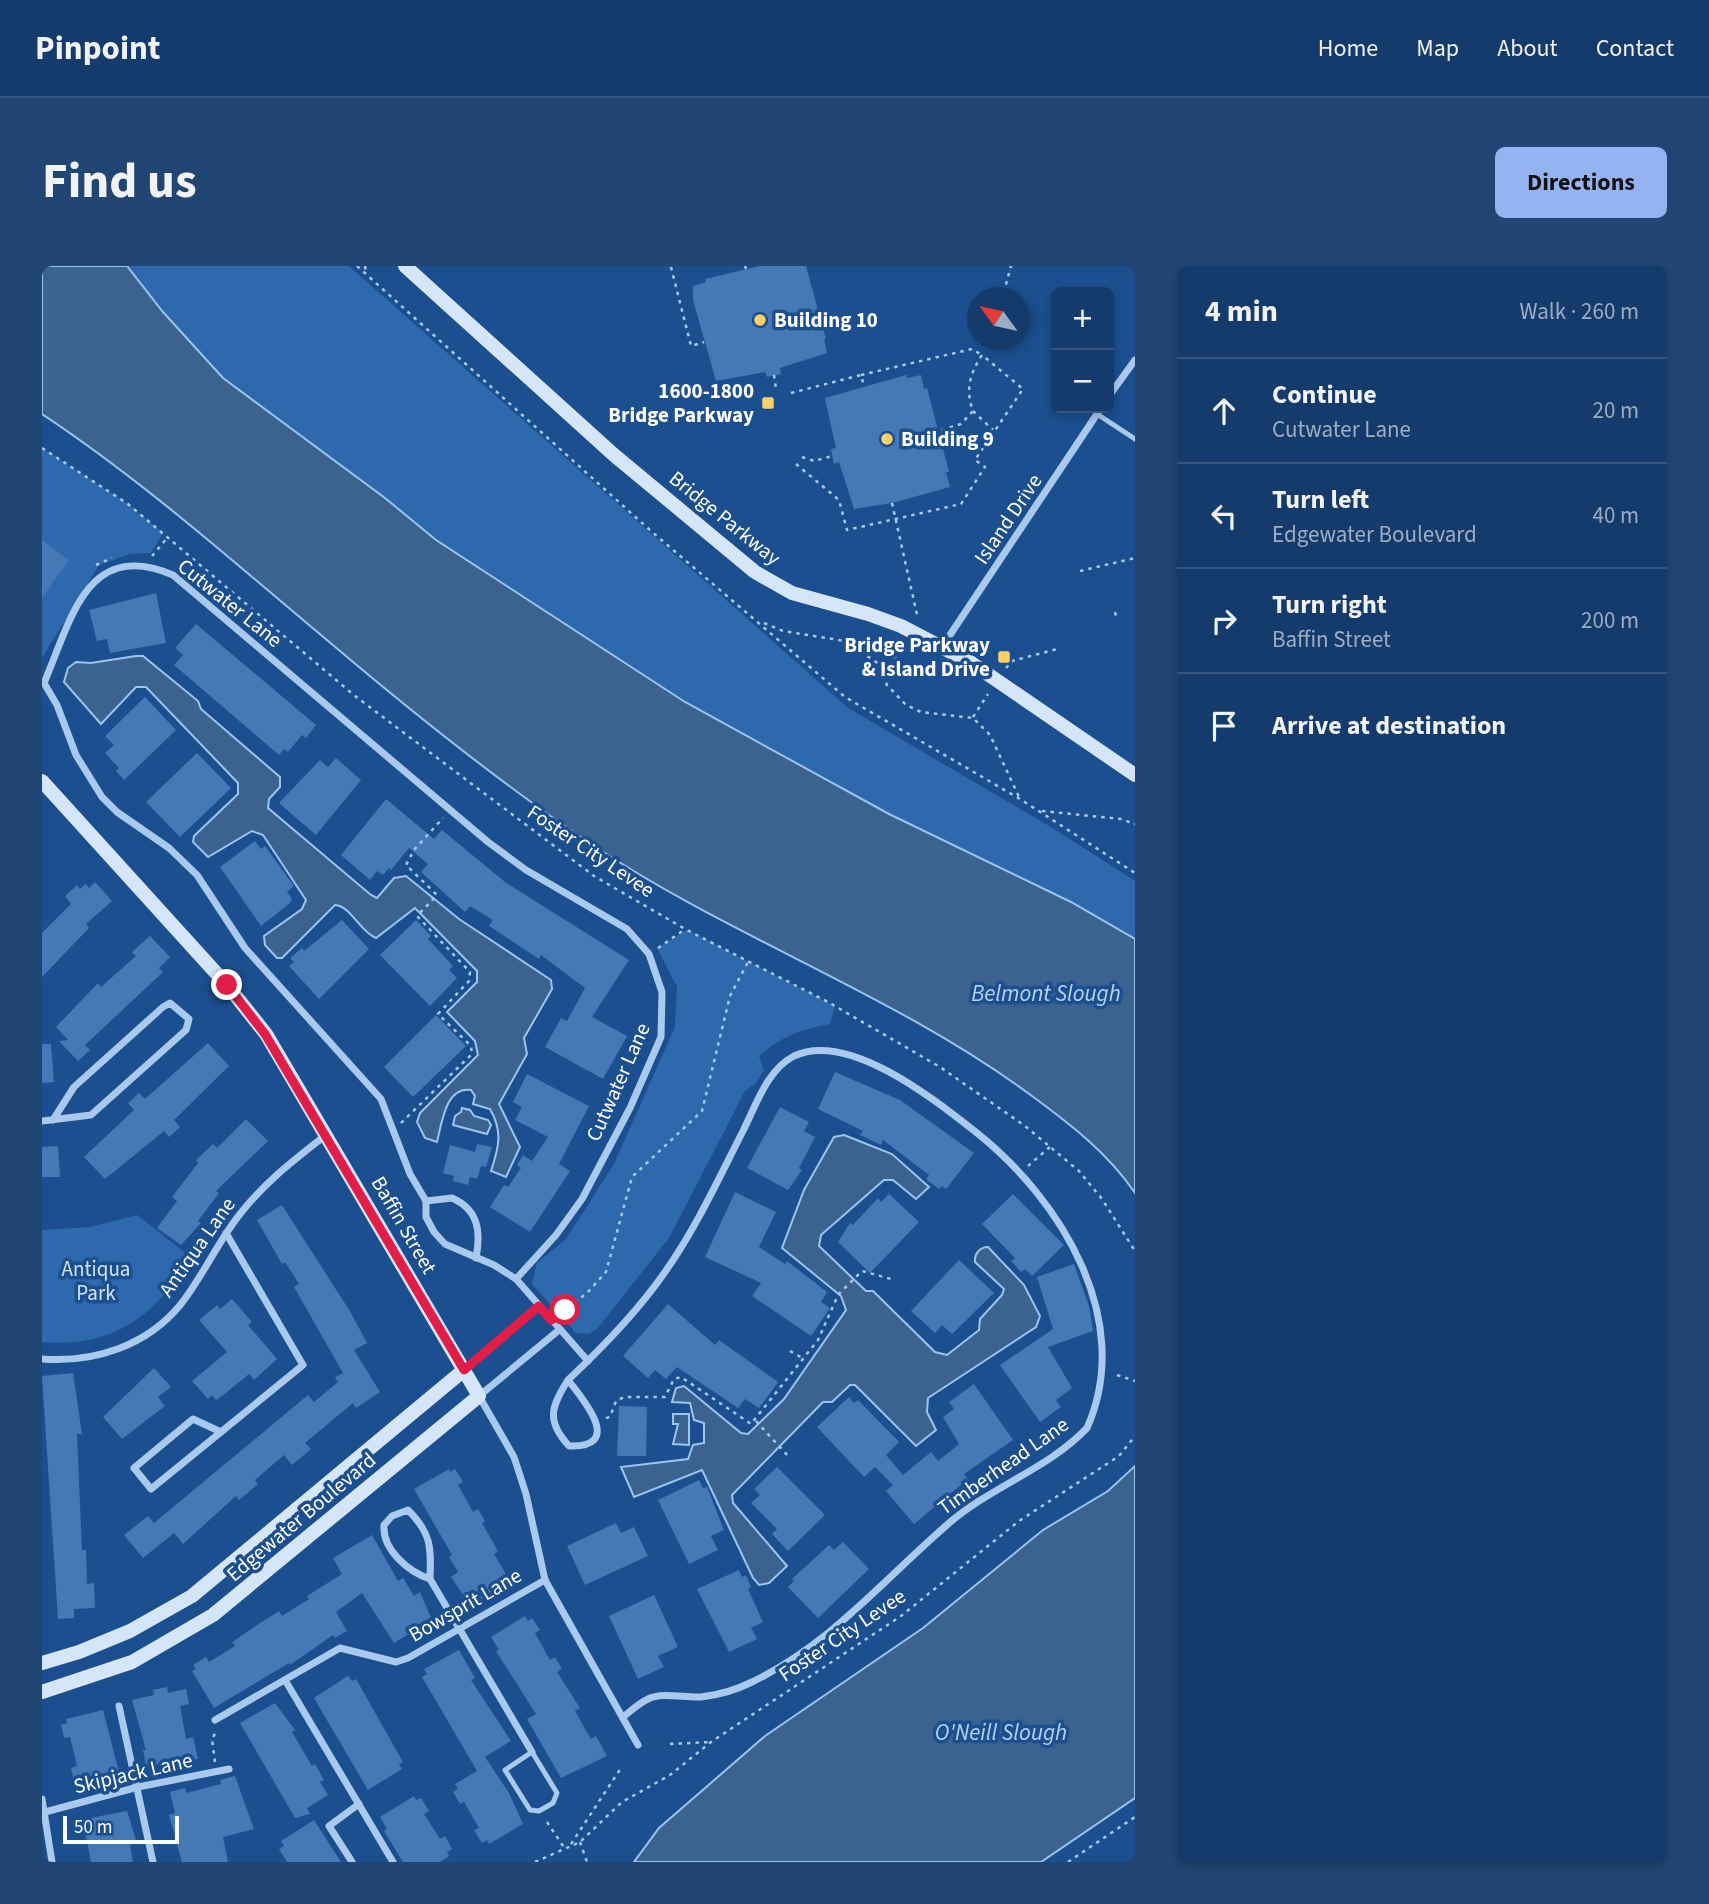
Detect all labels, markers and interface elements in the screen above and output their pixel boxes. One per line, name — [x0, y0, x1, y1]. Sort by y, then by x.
text: Pinpoint — [35, 25, 161, 72]
text: Home — [1318, 31, 1378, 66]
text: Map — [1416, 31, 1459, 66]
text: About — [1497, 31, 1558, 66]
text: Contact — [1596, 31, 1674, 66]
text: Find us — [42, 147, 197, 217]
button: Directions — [1495, 147, 1667, 218]
north arrow — [967, 287, 1030, 350]
map controls — [1051, 287, 1114, 413]
button: + — [1051, 287, 1114, 350]
text: 4 min — [1205, 290, 1278, 333]
text: Walk · 260 m — [1520, 295, 1639, 328]
place label: Building 10 — [774, 305, 878, 335]
marker: Building 10 — [752, 312, 768, 328]
button: − — [1051, 350, 1114, 413]
place label: 1600-1800 Bridge Parkway — [608, 376, 754, 430]
text: Continue — [1272, 376, 1377, 413]
icon: ahead — [1205, 392, 1243, 430]
text: 20 m — [1592, 394, 1639, 427]
marker: 1600-1800 Bridge Parkway — [760, 395, 776, 411]
text: Cutwater Lane — [1272, 413, 1411, 446]
place label: Building 9 — [901, 424, 994, 454]
marker: Building 9 — [879, 431, 895, 447]
street label: Bridge Parkway — [663, 464, 787, 573]
street label: Island Drive — [967, 468, 1049, 570]
text: Turn left — [1272, 481, 1369, 518]
icon: left — [1205, 497, 1243, 535]
text: 40 m — [1592, 499, 1639, 532]
text: Edgewater Boulevard — [1272, 518, 1477, 551]
street label: Cutwater Lane — [171, 551, 289, 655]
text: Turn right — [1272, 586, 1387, 623]
icon: right — [1205, 602, 1243, 640]
text: 200 m — [1581, 604, 1639, 637]
text: Baffin Street — [1272, 623, 1391, 656]
place label: Bridge Parkway & Island Drive — [844, 630, 990, 684]
marker: Bridge Parkway & Island Drive — [996, 649, 1012, 665]
icon: arrive — [1205, 707, 1243, 745]
text: Arrive at destination — [1272, 707, 1506, 744]
street label: Foster City Levee — [521, 797, 661, 905]
route end — [211, 969, 242, 1000]
water label: Belmont Slough — [971, 977, 1121, 1010]
street label: Cutwater Lane — [578, 1018, 658, 1146]
street label: Baffin Street — [364, 1171, 444, 1279]
street label: Antiqua Lane — [152, 1191, 242, 1303]
park label: Antiqua Park — [62, 1254, 130, 1308]
route start — [549, 1294, 580, 1325]
street label: Timberhead Lane — [931, 1410, 1075, 1522]
street label: Edgewater Boulevard — [220, 1445, 382, 1589]
street label: Bowsprit Lane — [403, 1561, 527, 1649]
street label: Foster City Levee — [772, 1581, 912, 1689]
water label: O'Neill Slough — [935, 1716, 1067, 1749]
street label: Skipjack Lane — [71, 1745, 195, 1801]
scale bar — [63, 1813, 178, 1845]
text: 50 m — [74, 1814, 112, 1841]

